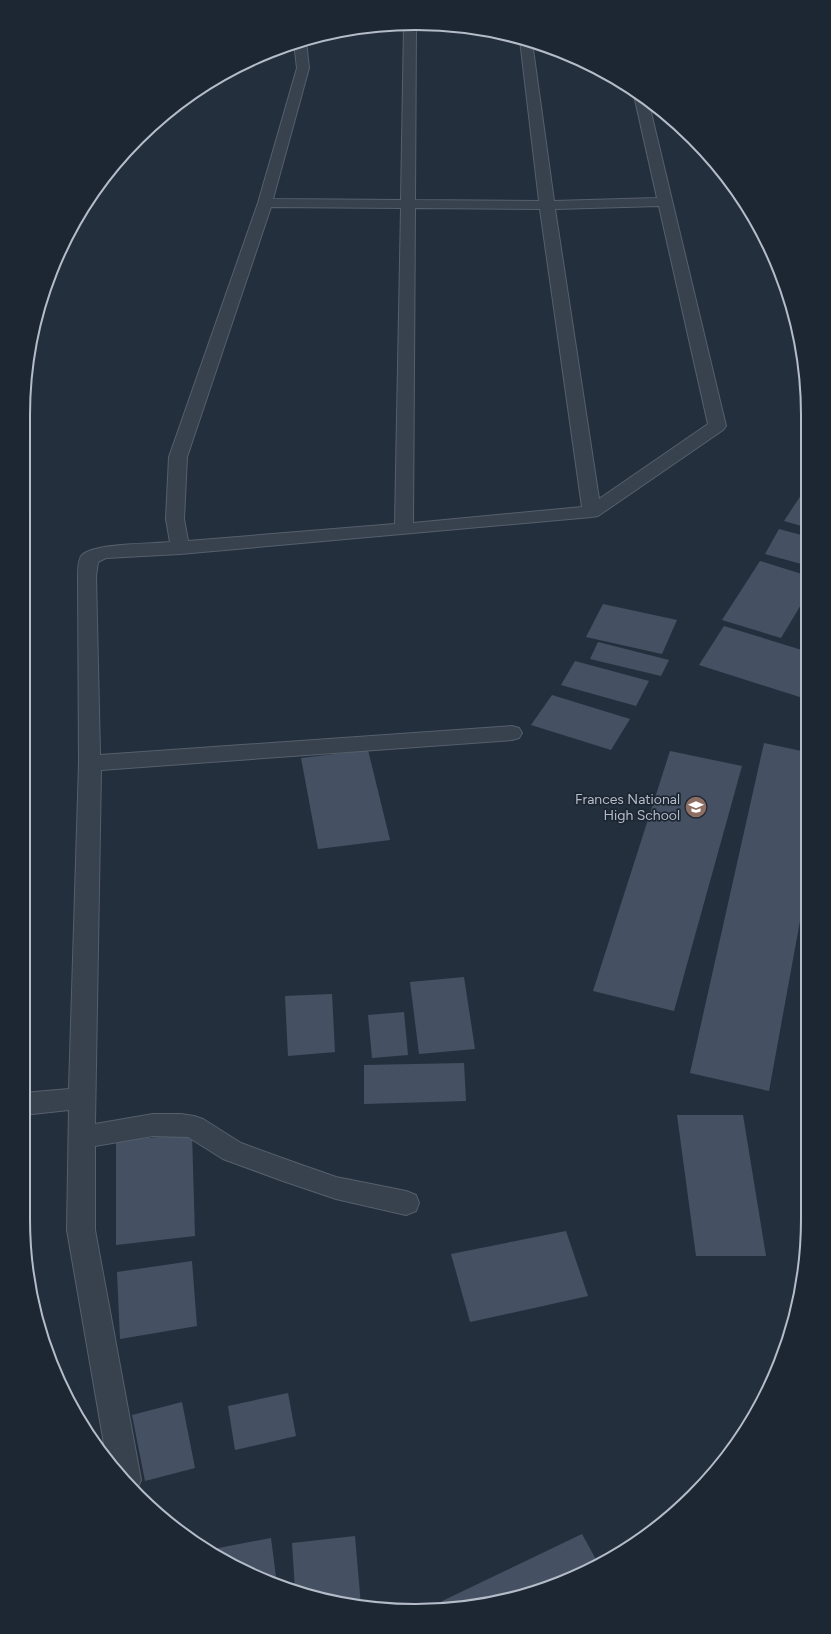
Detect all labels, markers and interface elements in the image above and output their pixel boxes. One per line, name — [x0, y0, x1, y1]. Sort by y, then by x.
place label: Frances National High School — [575, 791, 680, 824]
school or university icon: Frances National High School — [683, 794, 709, 820]

